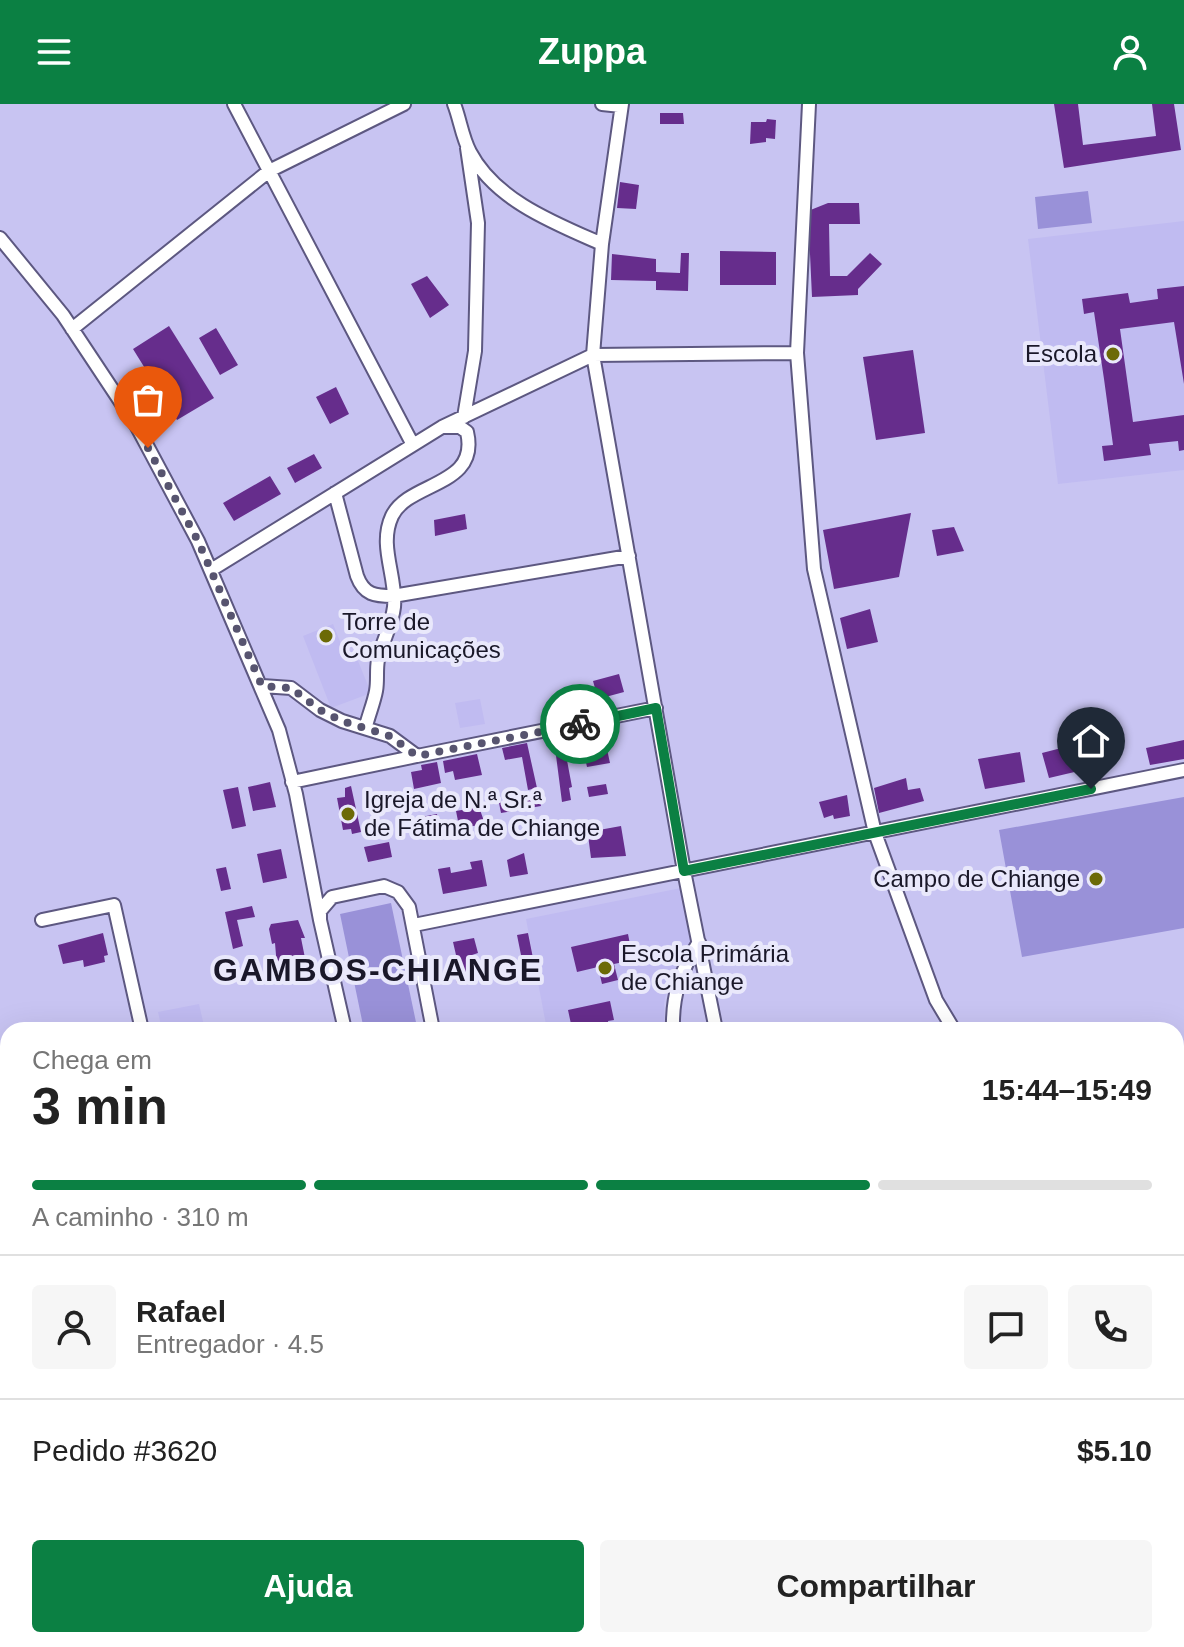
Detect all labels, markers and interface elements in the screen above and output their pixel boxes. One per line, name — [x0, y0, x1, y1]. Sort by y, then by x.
icon: menu — [32, 30, 76, 74]
icon: person — [1108, 30, 1152, 74]
text: Zuppa — [538, 31, 646, 72]
place label: Escola — [1025, 340, 1098, 367]
marker: Escola — [1104, 345, 1122, 363]
pin — [114, 366, 182, 448]
icon: bag — [126, 378, 170, 422]
place label: Torre de Comunicações — [342, 608, 501, 663]
marker: Torre de Comunicações — [317, 627, 335, 645]
courier — [540, 684, 620, 764]
icon: bike — [558, 702, 602, 746]
pin — [1057, 707, 1125, 789]
icon: home — [1069, 719, 1113, 763]
place label: Igreja de N.ª Sr.ª de Fátima de Chiange — [364, 786, 600, 841]
marker: Igreja de N.ª Sr.ª de Fátima de Chiange — [339, 805, 357, 823]
place label: Campo de Chiange — [873, 865, 1080, 892]
marker: Campo de Chiange — [1087, 870, 1105, 888]
place label: Escola Primária de Chiange — [621, 940, 790, 995]
district label: GAMBOS-CHIANGE — [213, 952, 543, 988]
marker: Escola Primária de Chiange — [596, 959, 614, 977]
text: Chega em — [32, 1045, 152, 1075]
text: 15:44–15:49 — [982, 1073, 1152, 1106]
text: 3 min — [32, 1077, 168, 1135]
text: A caminho · 310 m — [32, 1202, 249, 1232]
button: person — [32, 1285, 116, 1369]
button: chat — [964, 1285, 1048, 1369]
button: phone — [1068, 1285, 1152, 1369]
text: Rafael — [136, 1295, 226, 1328]
text: Entregador · 4.5 — [136, 1329, 324, 1359]
text: Pedido #3620 — [32, 1434, 217, 1467]
text: $5.10 — [1077, 1434, 1152, 1467]
button: Ajuda — [32, 1540, 584, 1632]
button: Compartilhar — [600, 1540, 1152, 1632]

